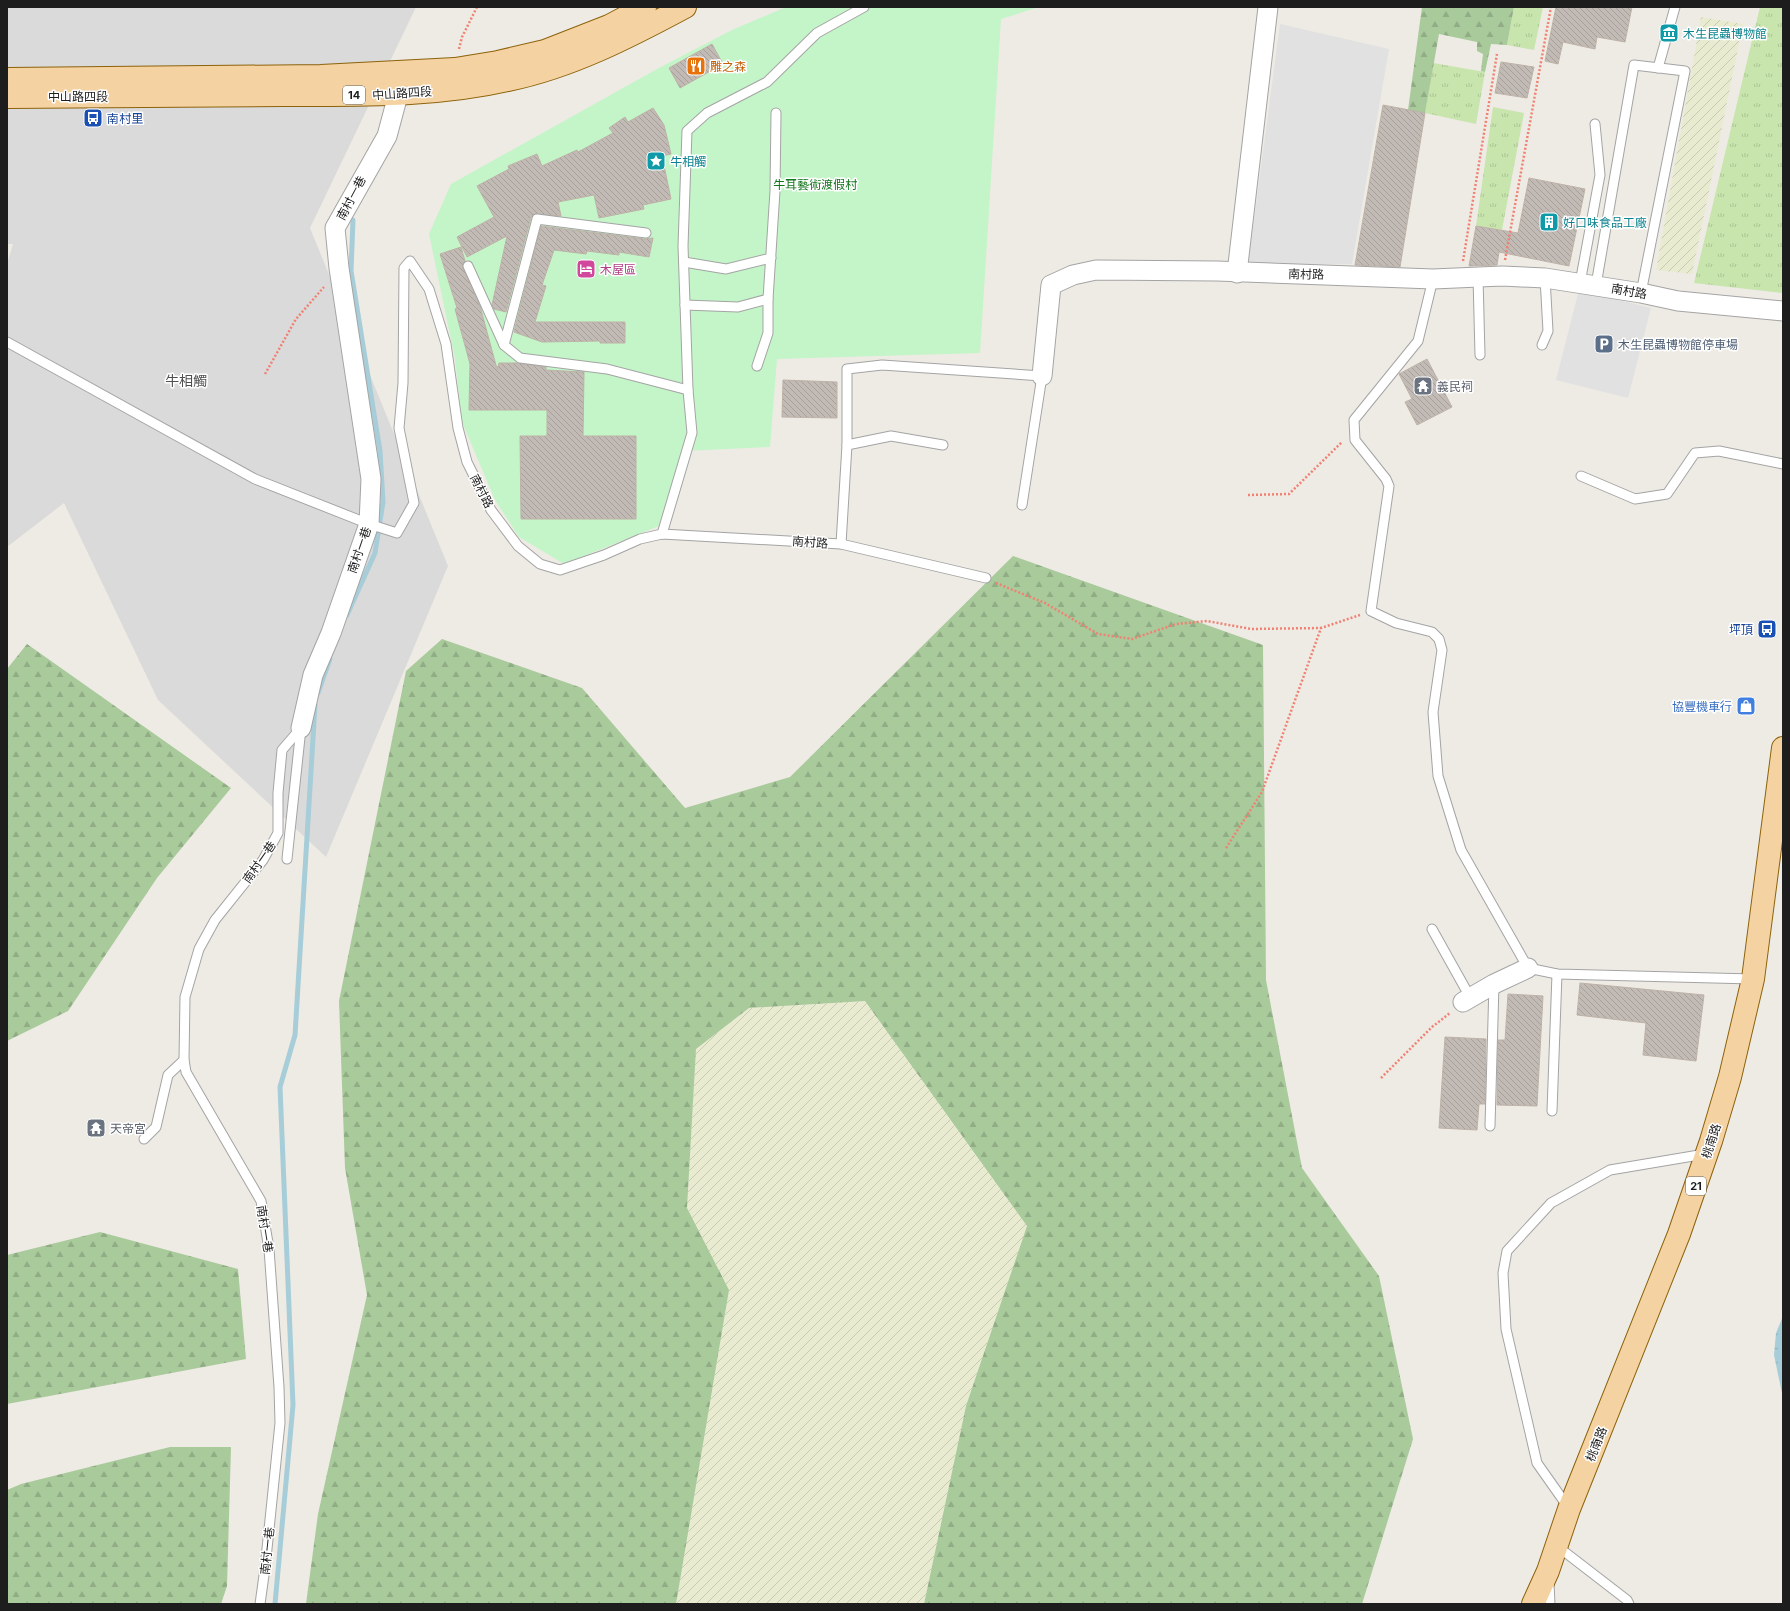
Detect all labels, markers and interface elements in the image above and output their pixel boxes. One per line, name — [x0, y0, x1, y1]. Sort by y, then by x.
museum icon: 木生昆蟲博物館 — [1658, 22, 1680, 44]
place label: 木生昆蟲博物館 — [1683, 26, 1767, 41]
restaurant icon: 雕之森 — [685, 55, 707, 77]
place label: 雕之森 — [710, 59, 746, 74]
street label: 中山路四段 — [372, 83, 432, 103]
road number: 14 — [343, 86, 365, 104]
street label: 中山路四段 — [48, 89, 108, 104]
bus stop icon: 南村里 — [82, 107, 104, 129]
place label: 南村里 — [107, 111, 143, 126]
place icon: 牛相觸 — [645, 150, 667, 172]
place label: 牛相觸 — [670, 154, 706, 169]
street label: 南村一巷 — [333, 173, 369, 223]
park label: 牛耳藝術渡假村 — [773, 177, 858, 192]
building icon: 好口味食品工廠 — [1538, 211, 1560, 233]
place label: 好口味食品工廠 — [1563, 215, 1647, 230]
hotel icon: 木屋區 — [575, 258, 597, 280]
place label: 木屋區 — [600, 262, 636, 277]
street label: 南村路 — [1288, 266, 1324, 282]
street label: 南村路 — [1610, 280, 1648, 302]
parking icon: 木生昆蟲博物館停車場 — [1593, 333, 1615, 355]
place label: 木生昆蟲博物館停車場 — [1618, 337, 1738, 352]
district label: 牛相觸 — [165, 372, 207, 389]
temple icon: 義民祠 — [1412, 375, 1434, 397]
place label: 義民祠 — [1437, 379, 1473, 394]
street label: 南村路 — [467, 472, 497, 510]
street label: 南村一巷 — [344, 525, 374, 575]
street label: 南村路 — [792, 533, 828, 551]
bus stop icon: 坪頂 — [1756, 618, 1778, 640]
place label: 坪頂 — [1729, 622, 1753, 637]
shop icon: 協豐機車行 — [1735, 695, 1757, 717]
place label: 協豐機車行 — [1672, 699, 1732, 714]
street label: 南村一巷 — [239, 838, 279, 886]
temple icon: 天帝宮 — [85, 1117, 107, 1139]
place label: 天帝宮 — [110, 1121, 146, 1136]
street label: 桃南路 — [1698, 1122, 1724, 1160]
road number: 21 — [1686, 1177, 1706, 1195]
street label: 南村一巷 — [254, 1204, 276, 1254]
street label: 桃南路 — [1582, 1424, 1610, 1464]
street label: 南村一巷 — [257, 1526, 277, 1576]

